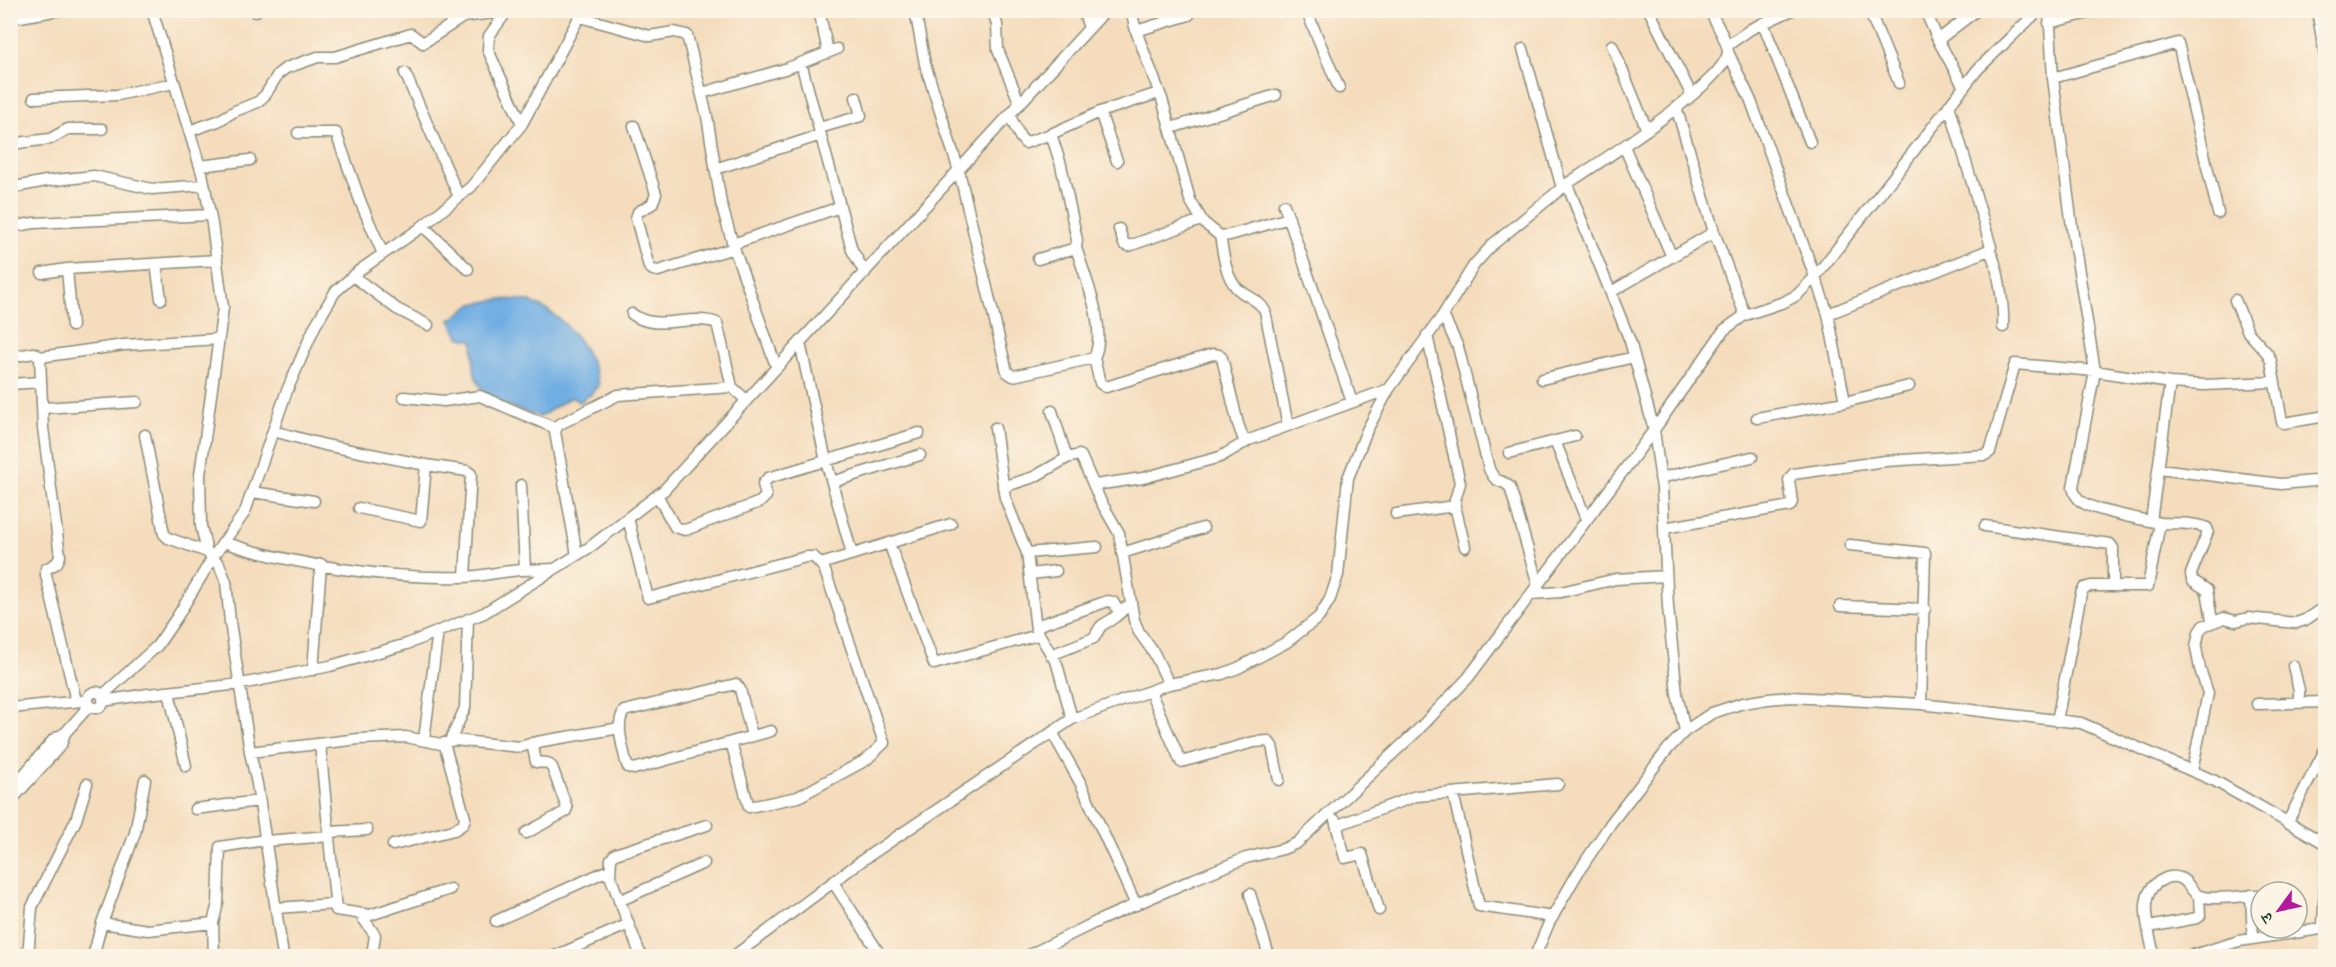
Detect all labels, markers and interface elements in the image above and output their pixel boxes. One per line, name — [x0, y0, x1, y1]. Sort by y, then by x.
north arrow — [2249, 880, 2309, 940]
text: उ — [2256, 907, 2278, 927]

